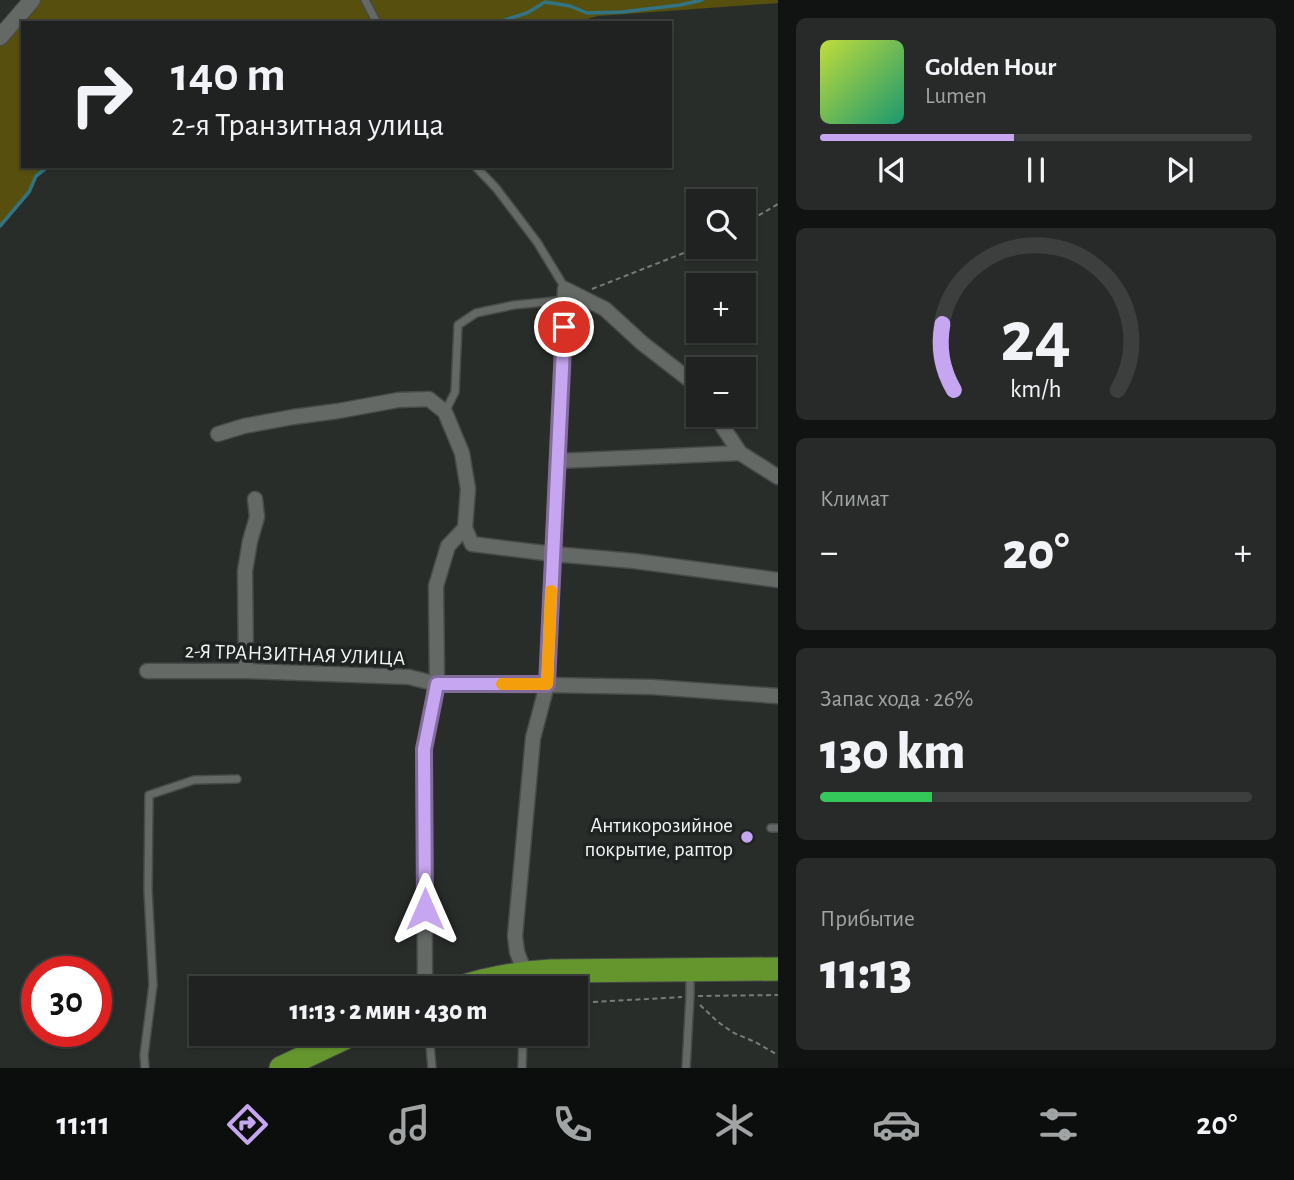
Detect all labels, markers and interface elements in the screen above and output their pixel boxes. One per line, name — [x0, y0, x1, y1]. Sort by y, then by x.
icon: right — [56, 49, 147, 140]
text: 140 m — [171, 51, 286, 100]
text: Golden Hour — [925, 54, 1056, 80]
text: Lumen — [925, 85, 987, 108]
text: 2-я Транзитная улица — [171, 109, 444, 141]
icon: previous — [873, 151, 911, 189]
icon: pause — [1017, 151, 1055, 189]
icon: next — [1161, 151, 1199, 189]
map controls — [686, 189, 756, 427]
button: search — [686, 189, 756, 259]
button: + — [686, 273, 756, 343]
pin — [534, 297, 594, 357]
text: 24 — [1001, 302, 1071, 375]
icon: arrive — [545, 308, 583, 346]
button: − — [686, 357, 756, 427]
text: km/h — [1010, 377, 1062, 402]
text: Климат — [820, 488, 889, 511]
text: 20° — [1002, 526, 1070, 578]
text: − — [820, 534, 838, 572]
text: + — [1234, 534, 1252, 572]
street label: 2-Я ТРАНЗИТНАЯ УЛИЦА — [184, 640, 406, 669]
text: Запас хода · 26% — [820, 688, 974, 711]
text: 130 km — [820, 726, 965, 778]
place label: Антикорозийное покрытие, раптор — [584, 815, 733, 860]
marker: Антикорозийное покрытие, раптор — [739, 829, 755, 845]
position arrow — [388, 872, 462, 946]
text: Прибытие — [820, 908, 915, 931]
text: 11:13 — [820, 946, 912, 998]
speed limit sign: 30 — [21, 956, 112, 1047]
text: 11:13 · 2 мин · 430 m — [290, 998, 487, 1024]
icon: directions — [223, 1100, 272, 1149]
icon: music — [385, 1100, 434, 1149]
icon: phone — [548, 1100, 597, 1149]
icon: climate — [710, 1100, 759, 1149]
icon: car — [872, 1100, 921, 1149]
icon: filters — [1034, 1100, 1083, 1149]
text: 11:11 — [57, 1108, 110, 1140]
text: 20° — [1196, 1108, 1237, 1140]

